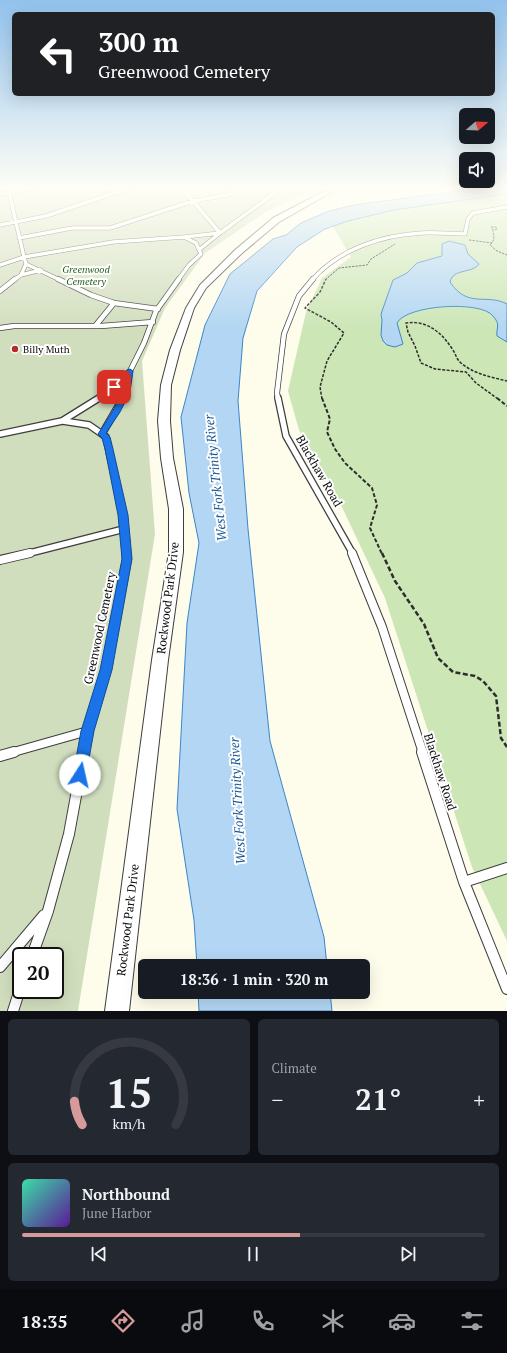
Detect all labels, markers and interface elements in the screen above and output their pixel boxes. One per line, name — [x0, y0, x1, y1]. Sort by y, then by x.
text: 300 m — [98, 23, 179, 60]
icon: left — [32, 28, 84, 80]
text: Greenwood Cemetery — [98, 59, 270, 83]
north arrow — [459, 108, 495, 144]
map controls — [459, 108, 495, 188]
button: sound — [459, 152, 495, 188]
park label: Greenwood Cemetery — [62, 263, 110, 288]
place label: Billy Muth — [23, 343, 70, 356]
marker: Billy Muth — [10, 344, 20, 354]
pin — [97, 370, 131, 404]
icon: arrive — [103, 376, 125, 398]
water label: West Fork Trinity River — [199, 413, 231, 542]
street label: Blackhaw Road — [293, 432, 346, 510]
street label: Rockwood Park Drive — [153, 541, 182, 655]
street label: Greenwood Cemetery — [80, 569, 119, 686]
street label: Blackhaw Road — [421, 731, 460, 813]
water label: West Fork Trinity River — [225, 736, 249, 865]
position arrow — [59, 754, 101, 796]
street label: Rockwood Park Drive — [113, 863, 142, 977]
speed limit sign: 20 — [12, 947, 64, 999]
text: 18:36 · 1 min · 320 m — [180, 969, 328, 989]
text: Climate — [272, 1059, 317, 1077]
text: 15 — [105, 1065, 152, 1120]
text: 21° — [355, 1079, 401, 1119]
text: − — [272, 1085, 283, 1114]
text: + — [473, 1085, 485, 1114]
text: km/h — [112, 1114, 146, 1133]
text: Northbound — [82, 1184, 170, 1204]
text: June Harbor — [82, 1204, 152, 1222]
icon: previous — [88, 1243, 110, 1265]
icon: pause — [242, 1243, 264, 1265]
icon: next — [397, 1243, 419, 1265]
icon: directions — [109, 1307, 137, 1335]
icon: music — [179, 1307, 207, 1335]
icon: phone — [249, 1307, 277, 1335]
icon: climate — [319, 1307, 347, 1335]
icon: car — [388, 1307, 416, 1335]
icon: filters — [458, 1307, 486, 1335]
text: 18:35 — [21, 1309, 68, 1333]

